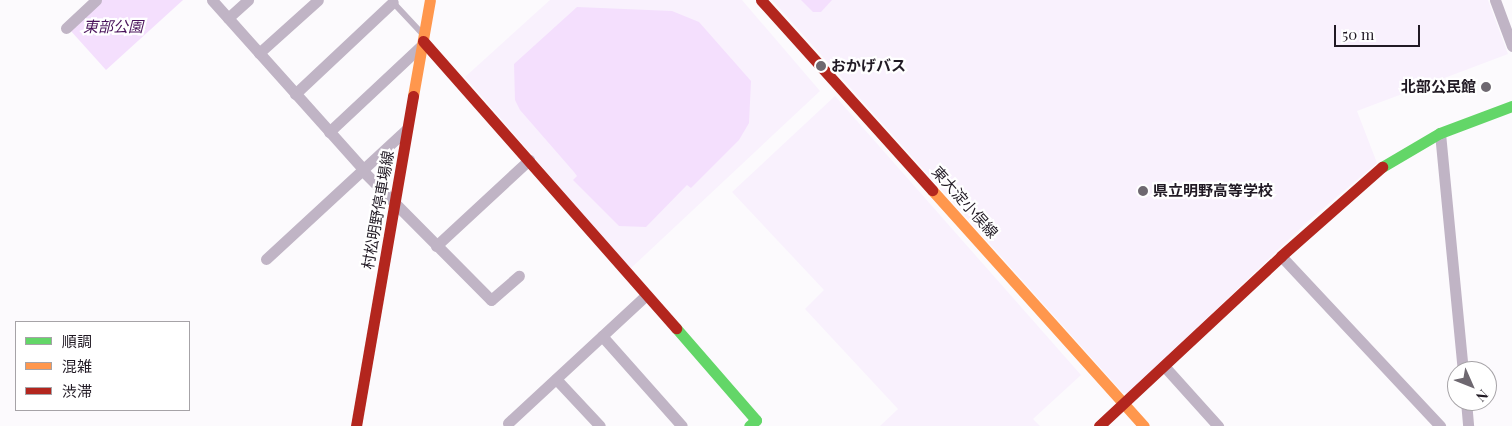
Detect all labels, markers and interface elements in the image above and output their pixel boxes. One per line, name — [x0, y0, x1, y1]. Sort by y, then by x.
scale bar — [1337, 15, 1423, 47]
park label: 東部公園 — [83, 18, 143, 36]
text: 50 m — [1342, 24, 1374, 44]
place label: おかげバス — [831, 57, 906, 75]
marker: おかげバス — [815, 60, 827, 72]
place label: 北部公民館 — [1401, 78, 1476, 96]
marker: 北部公民館 — [1480, 81, 1492, 93]
street label: 村松明野停車場線 — [359, 149, 397, 271]
street label: 東大淀小俣線 — [928, 163, 1002, 241]
place label: 県立明野高等学校 — [1153, 182, 1273, 200]
marker: 県立明野高等学校 — [1137, 185, 1149, 197]
legend — [15, 321, 190, 411]
text: 順調 — [62, 331, 92, 351]
text: 混雑 — [62, 356, 92, 376]
north arrow — [1447, 361, 1497, 411]
text: 渋滞 — [62, 381, 92, 401]
text: N — [1472, 386, 1493, 406]

